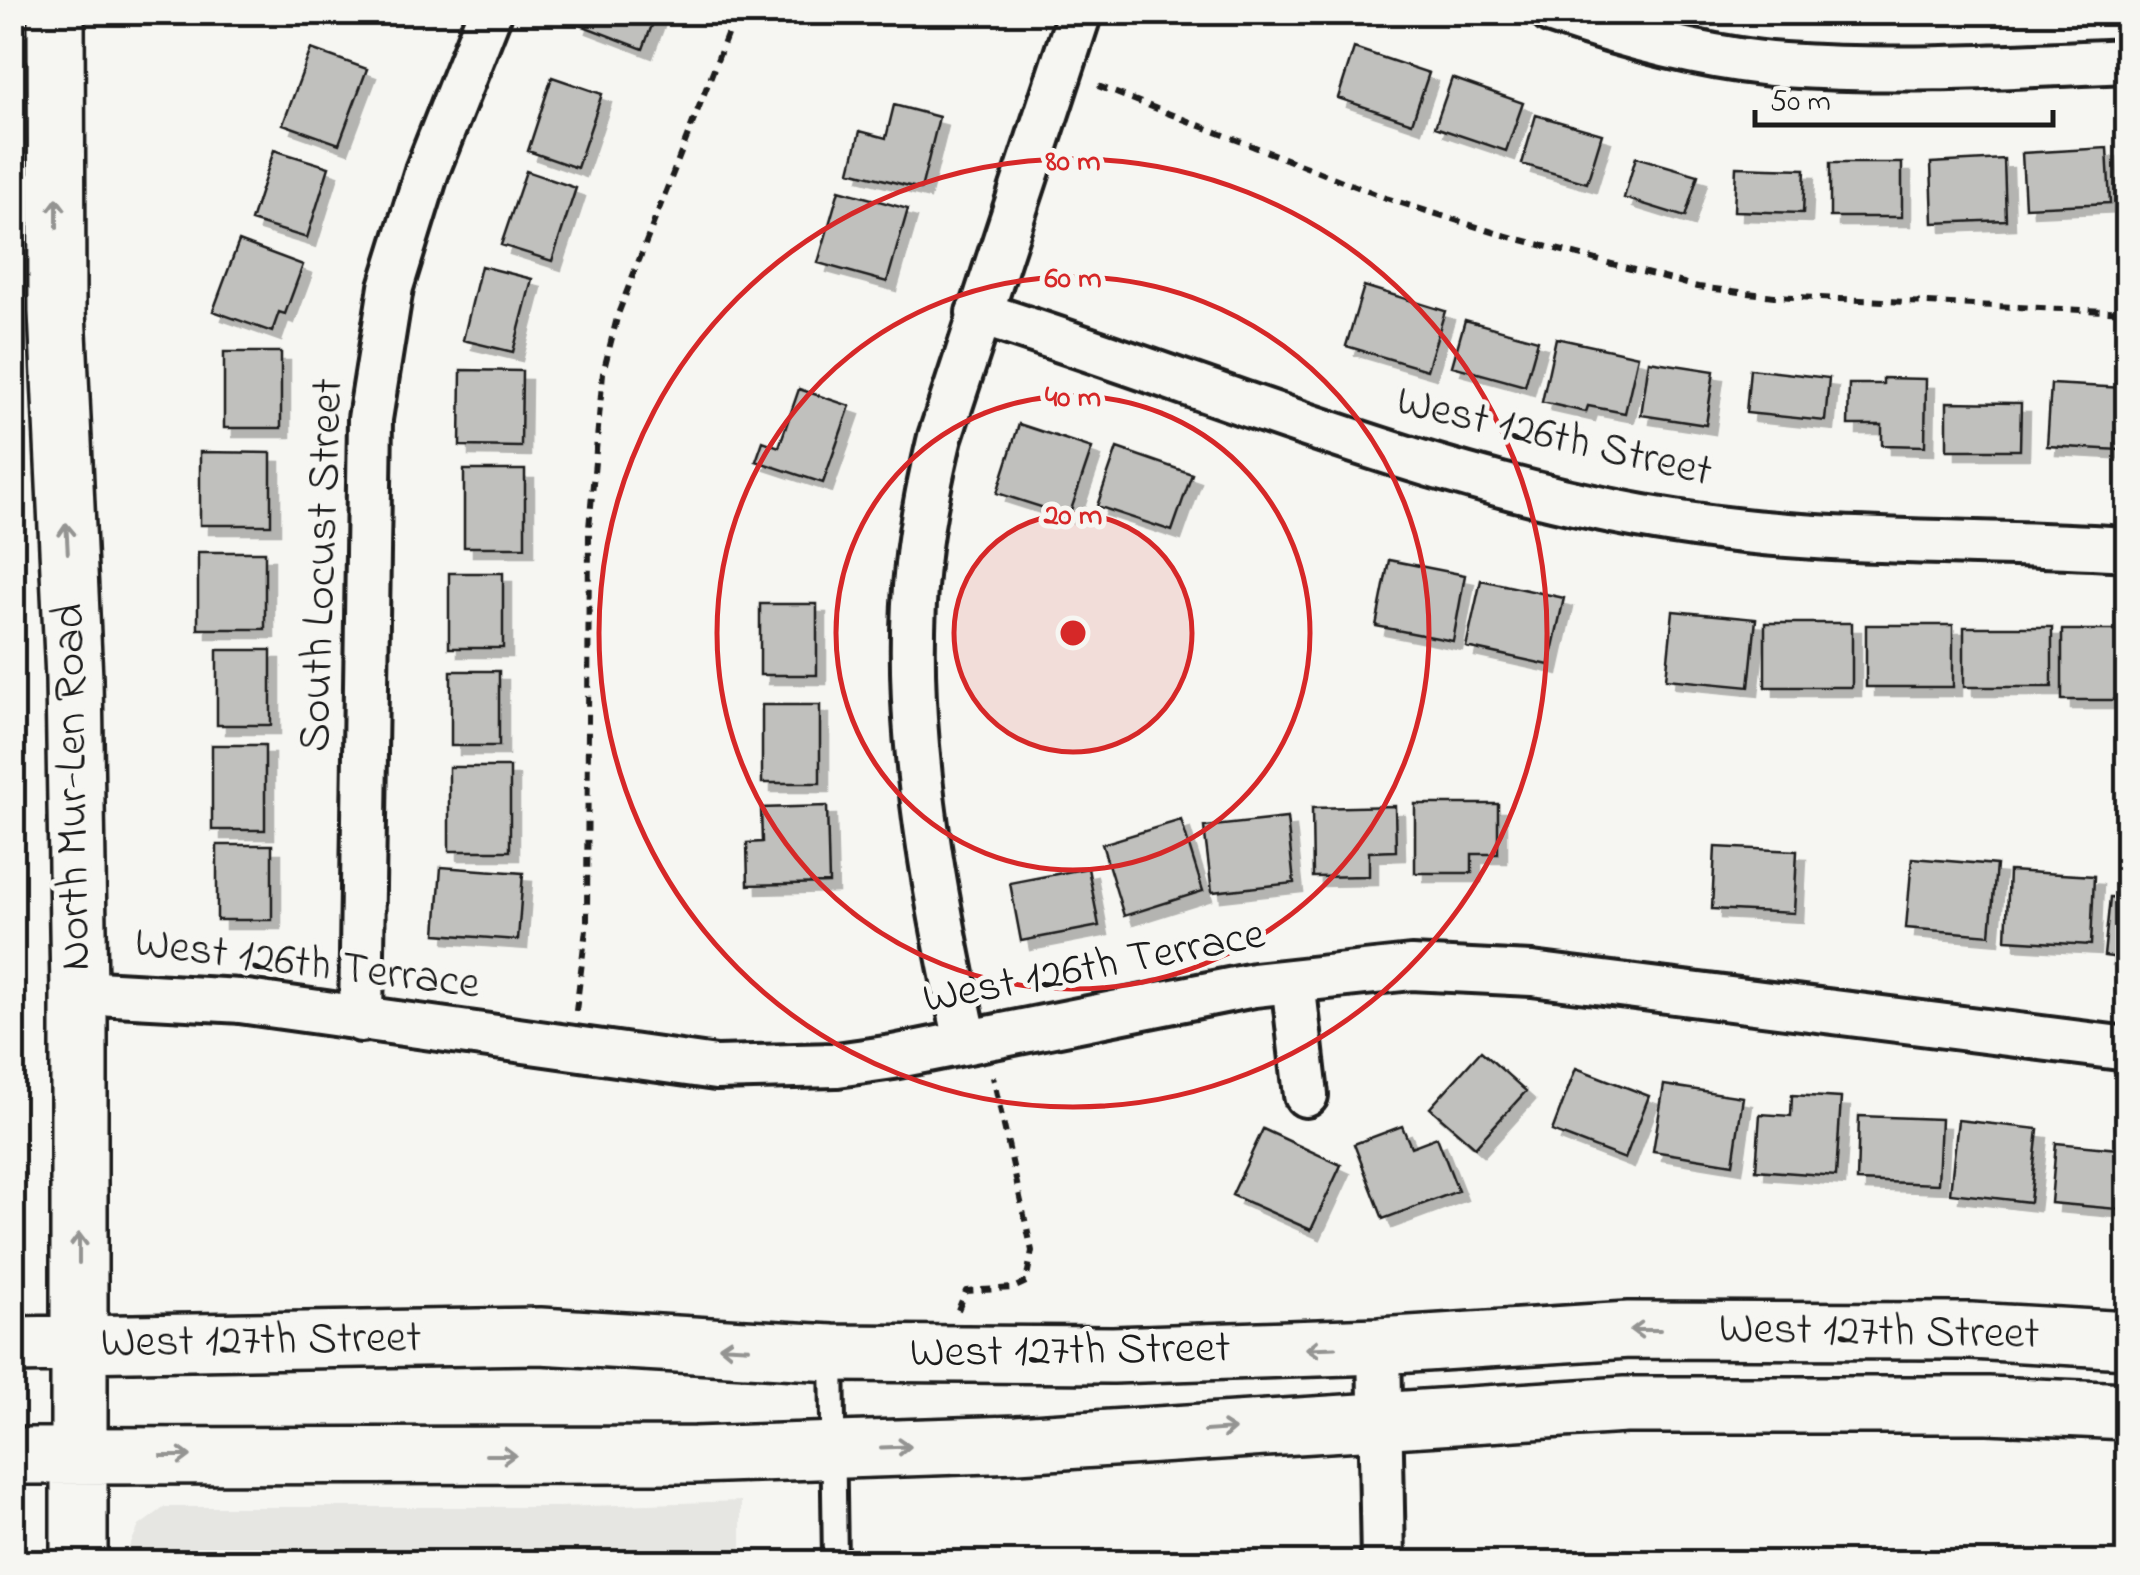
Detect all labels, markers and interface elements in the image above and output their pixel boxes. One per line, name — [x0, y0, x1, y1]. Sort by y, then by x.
scale bar — [1755, 65, 2052, 127]
text: 50 m — [1770, 81, 1831, 125]
text: 80 m — [1046, 141, 1101, 185]
one-way arrow — [48, 198, 66, 230]
text: 60 m — [1045, 258, 1101, 302]
street label: West 126th Street — [1390, 370, 1718, 506]
street label: South Locust Street — [283, 377, 363, 753]
text: 40 m — [1045, 377, 1101, 421]
text: 20 m — [1043, 495, 1102, 539]
one-way arrow — [58, 523, 77, 555]
street label: North Mur-Len Road — [38, 603, 110, 971]
centre of rings — [1055, 615, 1091, 651]
street label: West 126th Terrace — [917, 902, 1271, 1033]
street label: West 126th Terrace — [131, 911, 484, 1019]
one-way arrow — [70, 1232, 88, 1264]
street label: West 127th Street — [1718, 1297, 2040, 1369]
street label: West 127th Street — [100, 1306, 422, 1378]
street label: West 127th Street — [909, 1316, 1231, 1388]
one-way arrow — [1630, 1320, 1662, 1340]
one-way arrow — [719, 1337, 751, 1356]
one-way arrow — [1305, 1339, 1337, 1358]
one-way arrow — [1204, 1420, 1236, 1439]
one-way arrow — [879, 1438, 911, 1457]
one-way arrow — [160, 1446, 192, 1466]
one-way arrow — [484, 1446, 517, 1464]

